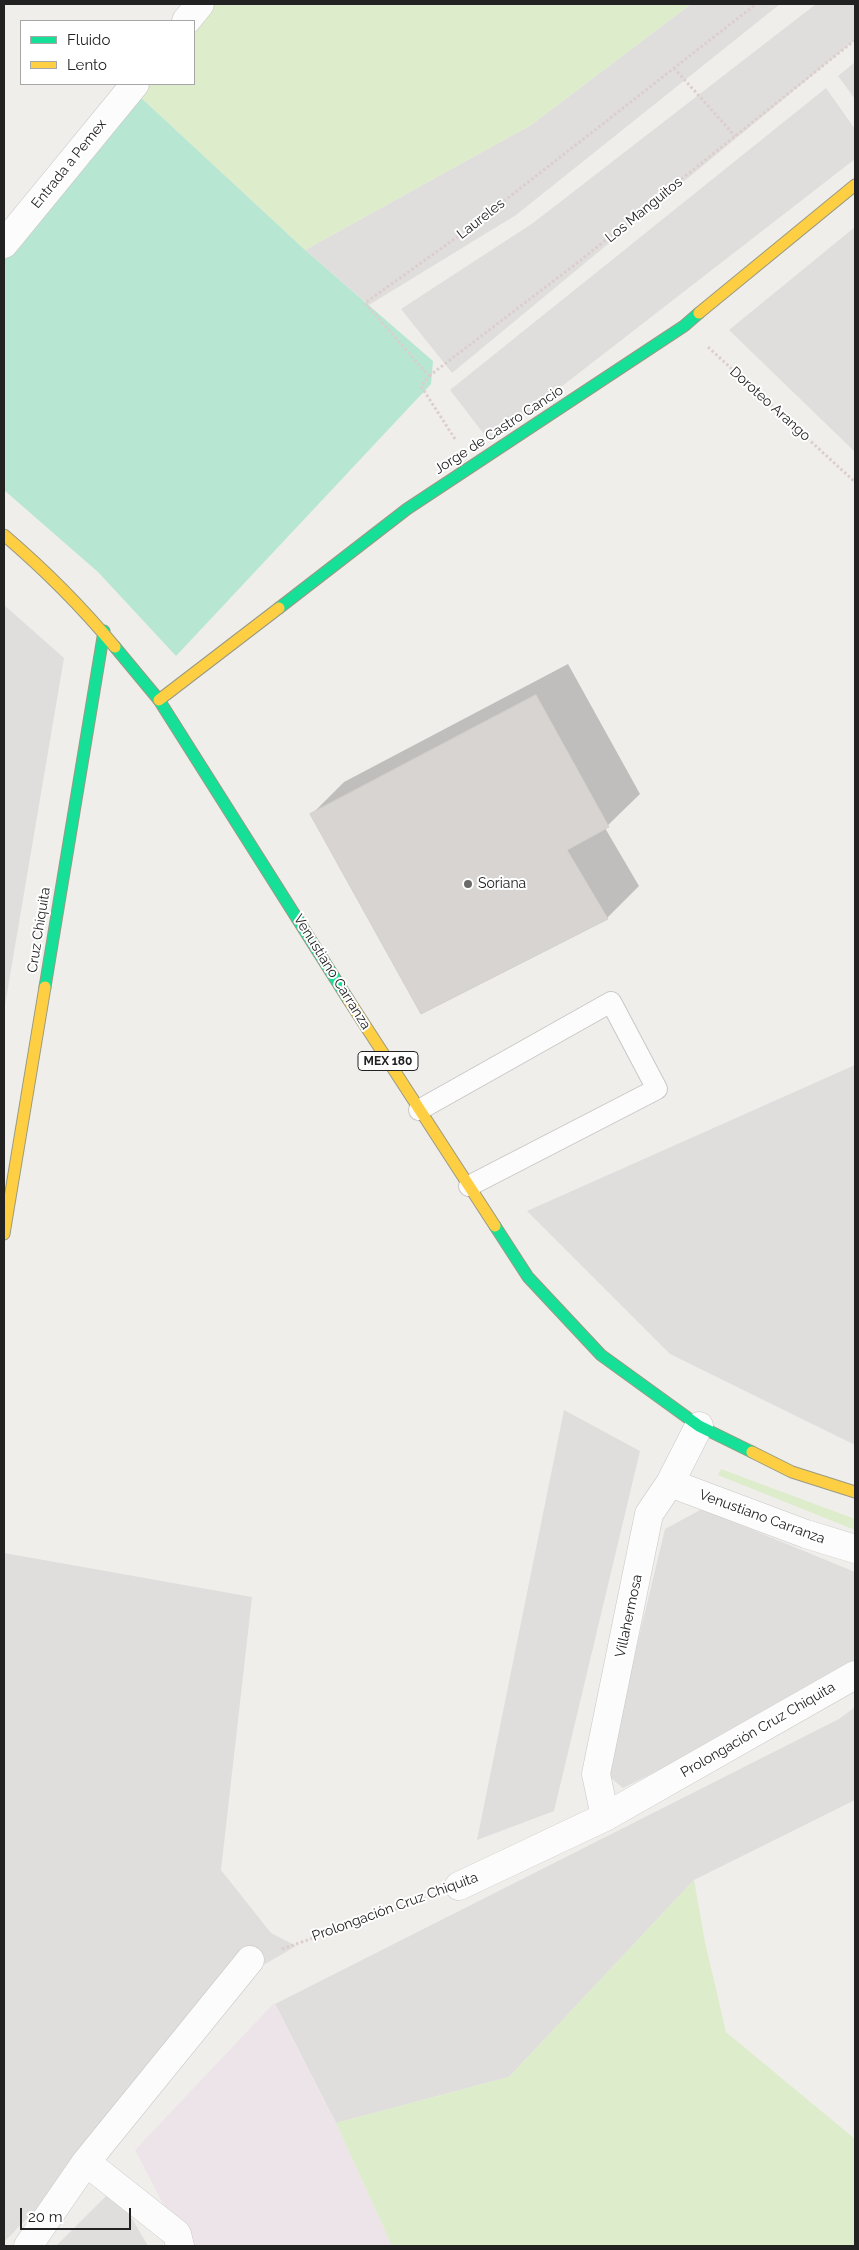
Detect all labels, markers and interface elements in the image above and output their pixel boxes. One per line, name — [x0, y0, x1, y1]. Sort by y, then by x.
legend — [20, 20, 195, 85]
text: Fluido — [67, 31, 110, 49]
text: Lento — [67, 56, 107, 74]
street label: Entrada a Pemex — [28, 116, 110, 212]
street label: Los Manguitos — [602, 174, 686, 246]
street label: Laureles — [454, 195, 508, 243]
street label: Doroteo Arango — [726, 363, 814, 445]
street label: Jorge de Castro Cancio — [431, 382, 567, 478]
place label: Soriana — [478, 876, 526, 892]
marker: Soriana — [462, 878, 474, 890]
street label: Cruz Chiquita — [24, 886, 54, 974]
street label: Venustiano Carranza — [290, 911, 374, 1033]
road number: MEX 180 — [358, 1052, 418, 1070]
street label: Venustiano Carranza — [697, 1486, 827, 1548]
street label: Villahermosa — [612, 1573, 646, 1659]
street label: Prolongación Cruz Chiquita — [678, 1679, 838, 1781]
street label: Prolongación Cruz Chiquita — [310, 1869, 480, 1945]
scale bar — [22, 2198, 134, 2230]
text: 20 m — [28, 2208, 63, 2226]

